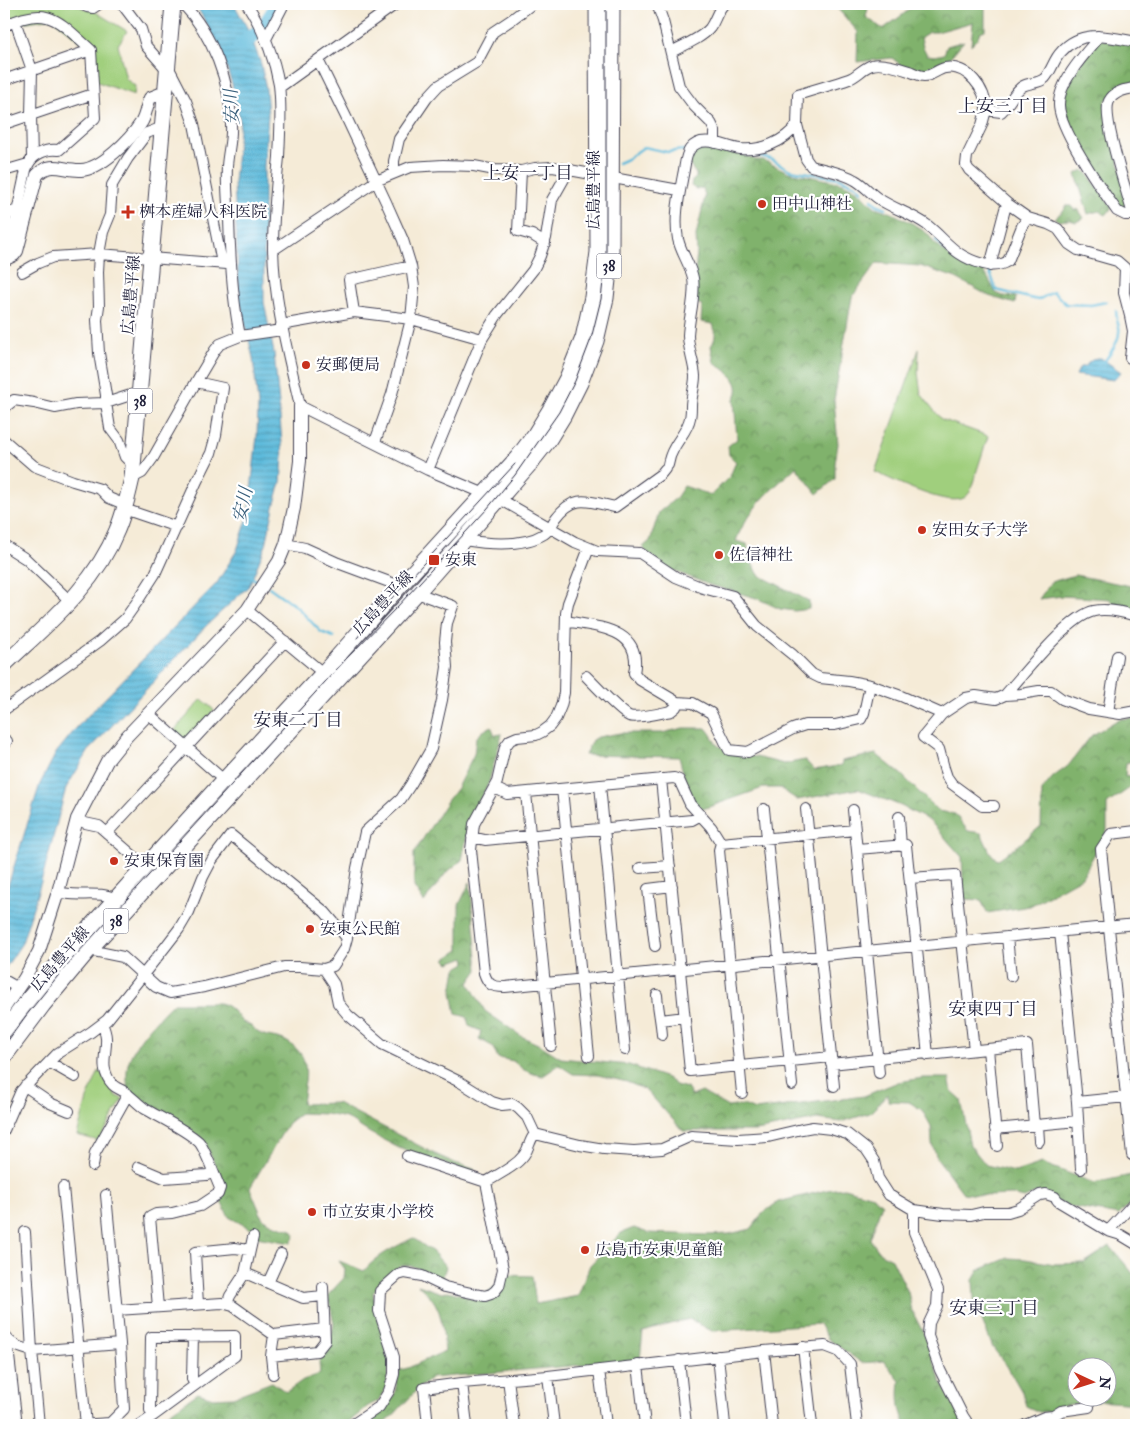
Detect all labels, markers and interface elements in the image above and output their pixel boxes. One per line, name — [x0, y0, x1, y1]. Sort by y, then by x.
water label: 安川 — [219, 86, 244, 126]
district label: 上安三丁目 — [958, 95, 1048, 118]
street label: 広島豊平線 — [584, 150, 604, 230]
district label: 上安一丁目 — [483, 162, 573, 185]
place label: 田中山神社 — [772, 194, 852, 214]
marker: 田中山神社 — [756, 198, 768, 210]
place label: 桝本産婦人科医院 — [139, 202, 267, 222]
marker: 桝本産婦人科医院 — [121, 205, 135, 219]
street label: 広島豊平線 — [118, 254, 144, 336]
road number: 38 — [596, 254, 622, 278]
place label: 安郵便局 — [316, 355, 380, 375]
marker: 安郵便局 — [300, 359, 312, 371]
road number: 38 — [128, 388, 152, 414]
water label: 安川 — [228, 483, 258, 525]
place label: 安田女子大学 — [932, 520, 1028, 540]
marker: 安田女子大学 — [916, 524, 928, 536]
place label: 佐信神社 — [729, 545, 793, 565]
marker: 佐信神社 — [713, 549, 725, 561]
place label: 安東 — [445, 550, 477, 570]
marker: 安東 — [427, 553, 441, 567]
street label: 広島豊平線 — [348, 567, 418, 639]
district label: 安東二丁目 — [253, 709, 343, 732]
place label: 安東保育園 — [124, 851, 204, 871]
marker: 安東保育園 — [108, 855, 120, 867]
road number: 38 — [104, 908, 128, 934]
place label: 安東公民館 — [320, 919, 400, 939]
street label: 広島豊平線 — [26, 922, 94, 996]
marker: 安東公民館 — [304, 923, 316, 935]
district label: 安東四丁目 — [948, 998, 1038, 1021]
place label: 市立安東小学校 — [322, 1202, 434, 1222]
marker: 市立安東小学校 — [306, 1206, 318, 1218]
place label: 広島市安東児童館 — [595, 1240, 723, 1260]
marker: 広島市安東児童館 — [579, 1244, 591, 1256]
district label: 安東三丁目 — [949, 1297, 1039, 1320]
north arrow — [1068, 1356, 1118, 1406]
text: N — [1096, 1375, 1113, 1390]

